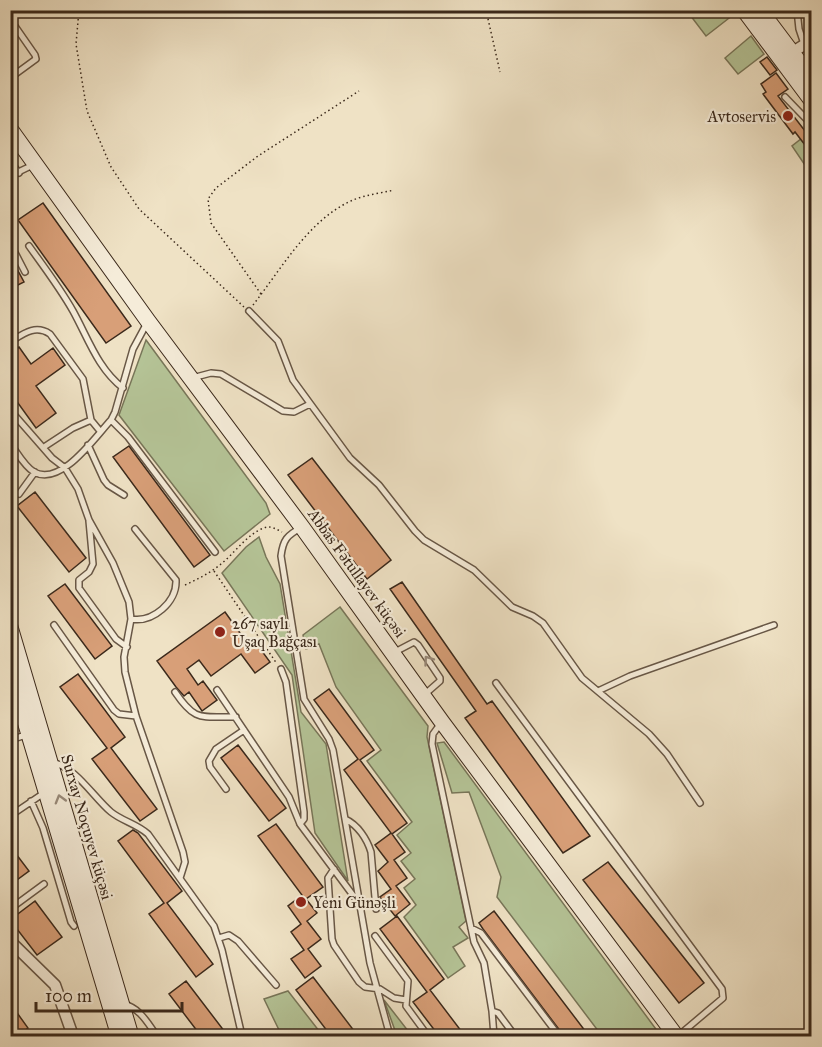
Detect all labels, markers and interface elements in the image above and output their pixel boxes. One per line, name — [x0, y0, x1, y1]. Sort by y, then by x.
place label: Avtoservis — [707, 107, 776, 126]
marker: Avtoservis — [781, 109, 795, 123]
street label: Abbas Fətullayev küçəsi — [303, 504, 410, 642]
place label: 267 saylı Uşaq Bağçası — [232, 614, 317, 652]
marker: 267 saylı Uşaq Bağçası — [213, 625, 227, 639]
one-way arrow — [425, 655, 436, 666]
street label: Surxay Noçuyev küçəsi — [57, 752, 117, 902]
one-way arrow — [55, 794, 67, 805]
place label: Yeni Günəşli — [313, 893, 396, 912]
marker: Yeni Günəşli — [294, 895, 308, 909]
scale bar — [36, 975, 182, 1013]
text: 100 m — [45, 985, 92, 1007]

